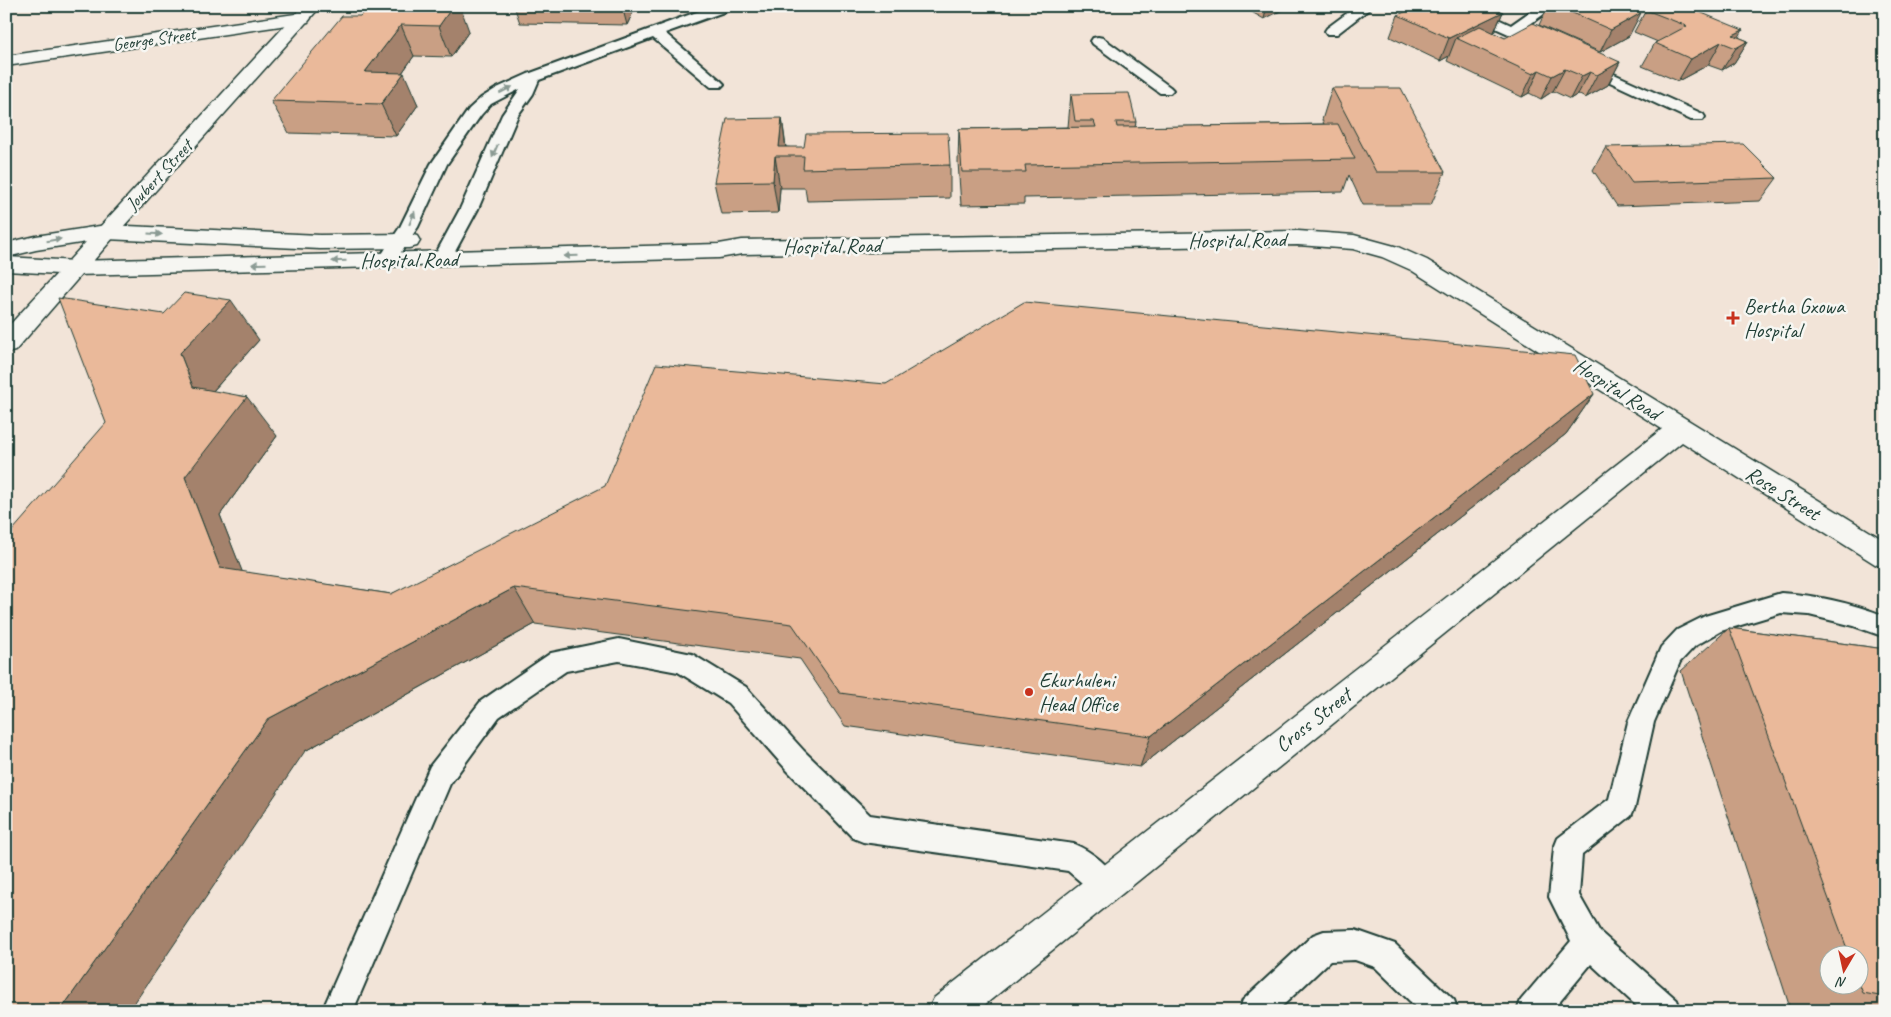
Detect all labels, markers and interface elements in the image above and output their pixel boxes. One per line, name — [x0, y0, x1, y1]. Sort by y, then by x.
street label: George Street — [111, 22, 199, 56]
one-way arrow — [499, 86, 513, 94]
street label: Joubert Street — [120, 133, 199, 215]
one-way arrow — [490, 144, 498, 158]
one-way arrow — [409, 211, 417, 226]
street label: Hospital Road — [1188, 226, 1290, 254]
one-way arrow — [147, 231, 163, 239]
street label: Hospital Road — [783, 232, 885, 260]
one-way arrow — [46, 236, 62, 244]
street label: Hospital Road — [360, 246, 462, 274]
one-way arrow — [563, 252, 579, 260]
one-way arrow — [331, 258, 347, 266]
one-way arrow — [250, 260, 266, 268]
place label: Bertha Gxowa Hospital — [1744, 293, 1846, 343]
marker: Bertha Gxowa Hospital — [1726, 311, 1740, 325]
street label: Hospital Road — [1569, 352, 1668, 428]
street label: Rose Street — [1741, 460, 1827, 527]
place label: Ekurhuleni Head Office — [1039, 667, 1119, 717]
street label: Cross Street — [1270, 680, 1359, 758]
marker: Ekurhuleni Head Office — [1023, 686, 1035, 698]
north arrow — [1818, 944, 1868, 994]
text: N — [1834, 973, 1848, 991]

